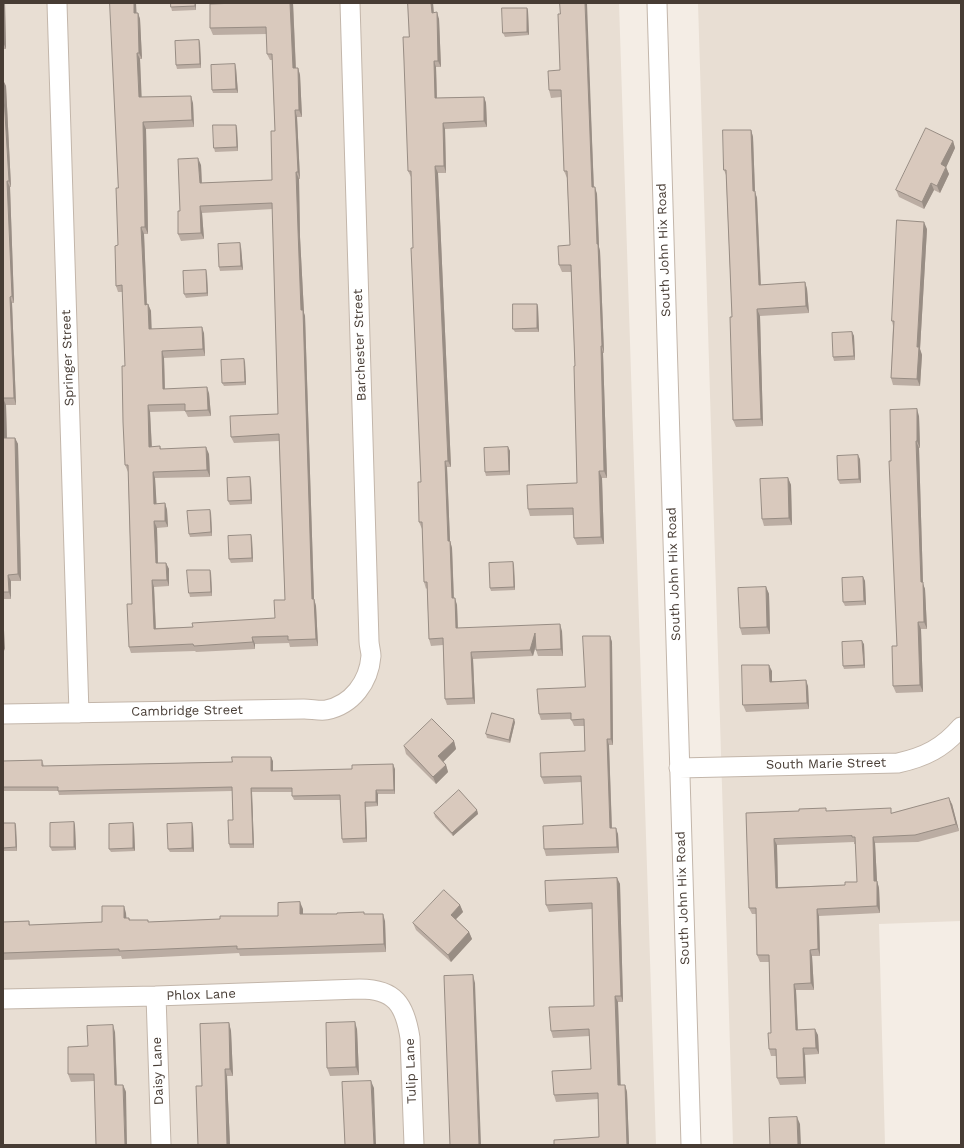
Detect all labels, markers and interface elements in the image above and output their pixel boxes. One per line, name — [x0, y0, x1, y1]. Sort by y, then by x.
street label: South John Hix Road — [654, 183, 674, 317]
street label: Barchester Street — [350, 289, 370, 401]
street label: Springer Street — [59, 310, 77, 406]
street label: South John Hix Road — [664, 507, 684, 641]
street label: Cambridge Street — [131, 702, 243, 720]
street label: South Marie Street — [766, 755, 886, 773]
street label: South John Hix Road — [673, 831, 693, 965]
street label: Phlox Lane — [166, 986, 236, 1004]
street label: Daisy Lane — [149, 1037, 167, 1105]
street label: Tulip Lane — [402, 1038, 420, 1104]

